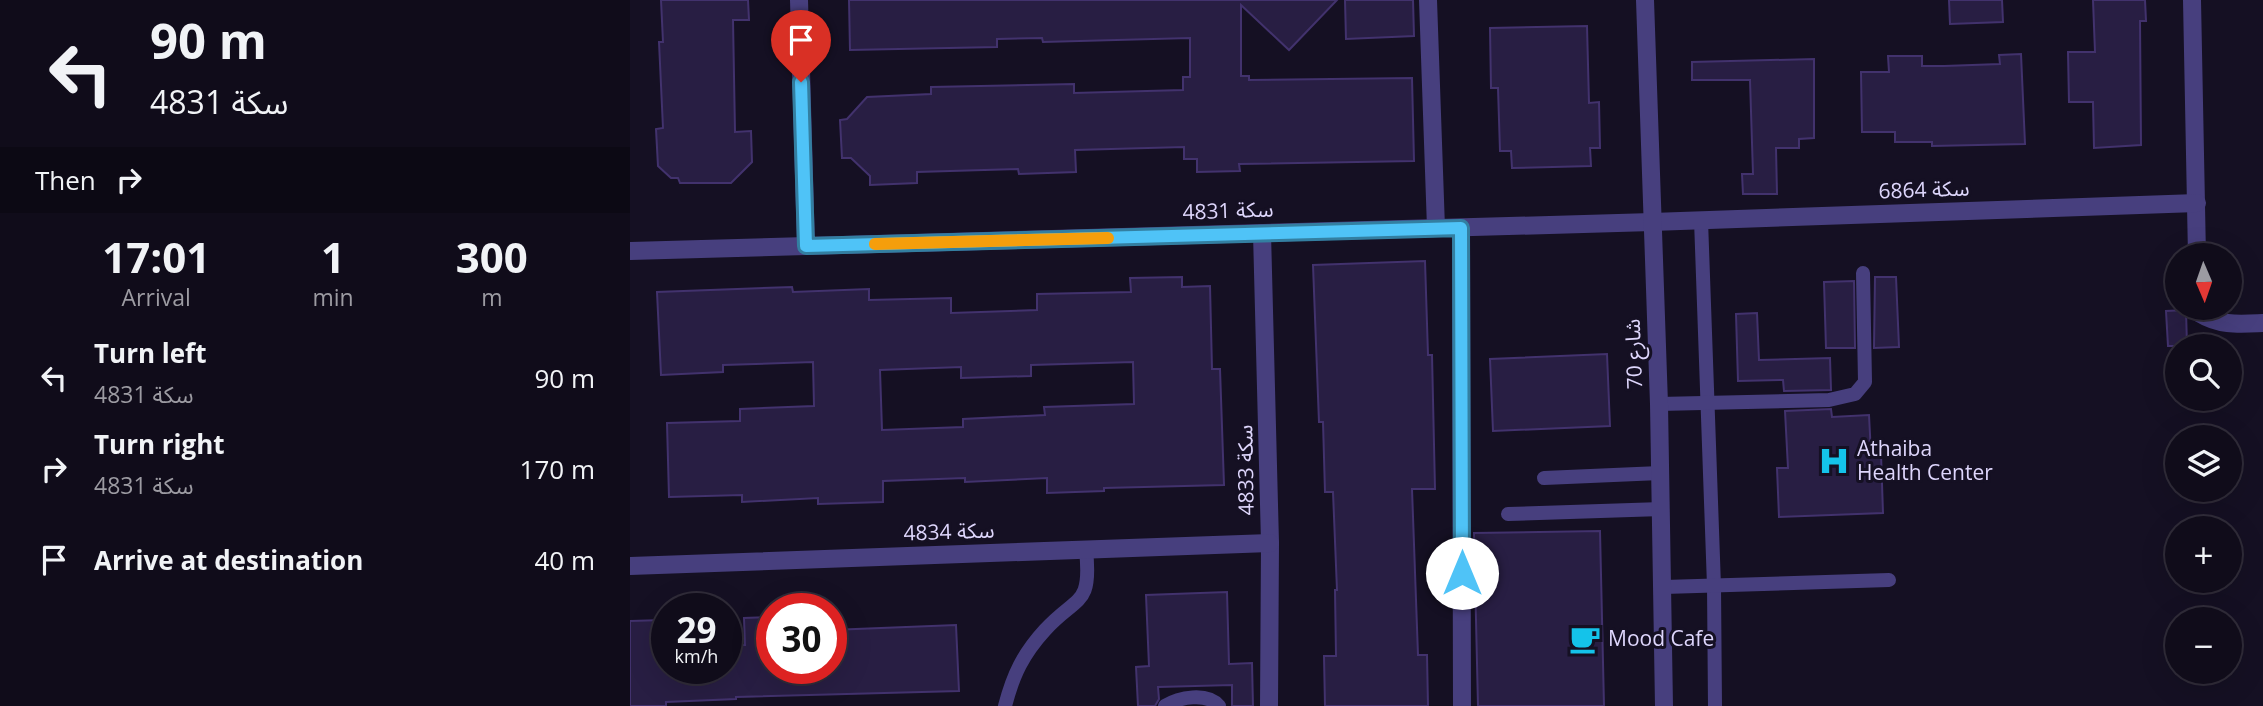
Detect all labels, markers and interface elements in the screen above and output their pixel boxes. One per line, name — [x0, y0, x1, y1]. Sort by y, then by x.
text: 90 m — [150, 7, 267, 73]
pin — [771, 10, 831, 82]
icon: arrive — [782, 21, 820, 59]
icon: left — [35, 28, 126, 119]
text: سكة 4831 — [150, 80, 288, 123]
icon: right — [110, 161, 148, 199]
text: Then — [35, 162, 96, 198]
street label: سكة 6864 — [1878, 173, 1970, 205]
street label: سكة 4831 — [1182, 194, 1274, 226]
text: 17:01 — [102, 228, 210, 285]
text: 1 — [321, 228, 345, 285]
text: 300 — [456, 228, 528, 285]
north arrow — [2165, 243, 2242, 320]
map controls — [2165, 243, 2242, 684]
text: Arrival — [122, 281, 191, 313]
text: min — [312, 281, 354, 313]
text: m — [481, 281, 502, 313]
street label: شارع 70 — [1618, 318, 1650, 390]
button: search — [2165, 334, 2242, 411]
text: Turn left — [94, 335, 206, 371]
icon: left — [35, 359, 73, 397]
text: 90 m — [534, 360, 595, 396]
text: سكة 4831 — [94, 378, 193, 410]
street label: سكة 4833 — [1230, 424, 1260, 516]
button: layers — [2165, 425, 2242, 502]
text: Turn right — [94, 426, 225, 462]
place label: Athaiba Health Center — [1857, 434, 1993, 486]
hospital icon: Athaiba Health Center — [1817, 444, 1851, 478]
icon: right — [35, 450, 73, 488]
text: 170 m — [520, 451, 595, 487]
text: سكة 4831 — [94, 469, 193, 501]
street label: سكة 4834 — [903, 515, 995, 547]
button: + — [2165, 516, 2242, 593]
position arrow — [1425, 536, 1499, 610]
icon: arrive — [35, 541, 73, 579]
text: Arrive at destination — [94, 542, 363, 578]
text: 40 m — [534, 542, 595, 578]
speed limit sign: 30 — [756, 593, 847, 684]
text: 29 — [676, 606, 717, 653]
button: − — [2165, 607, 2242, 684]
cafe icon: Mood Cafe — [1568, 622, 1602, 656]
place label: Mood Cafe — [1608, 624, 1714, 652]
text: km/h — [675, 644, 718, 668]

